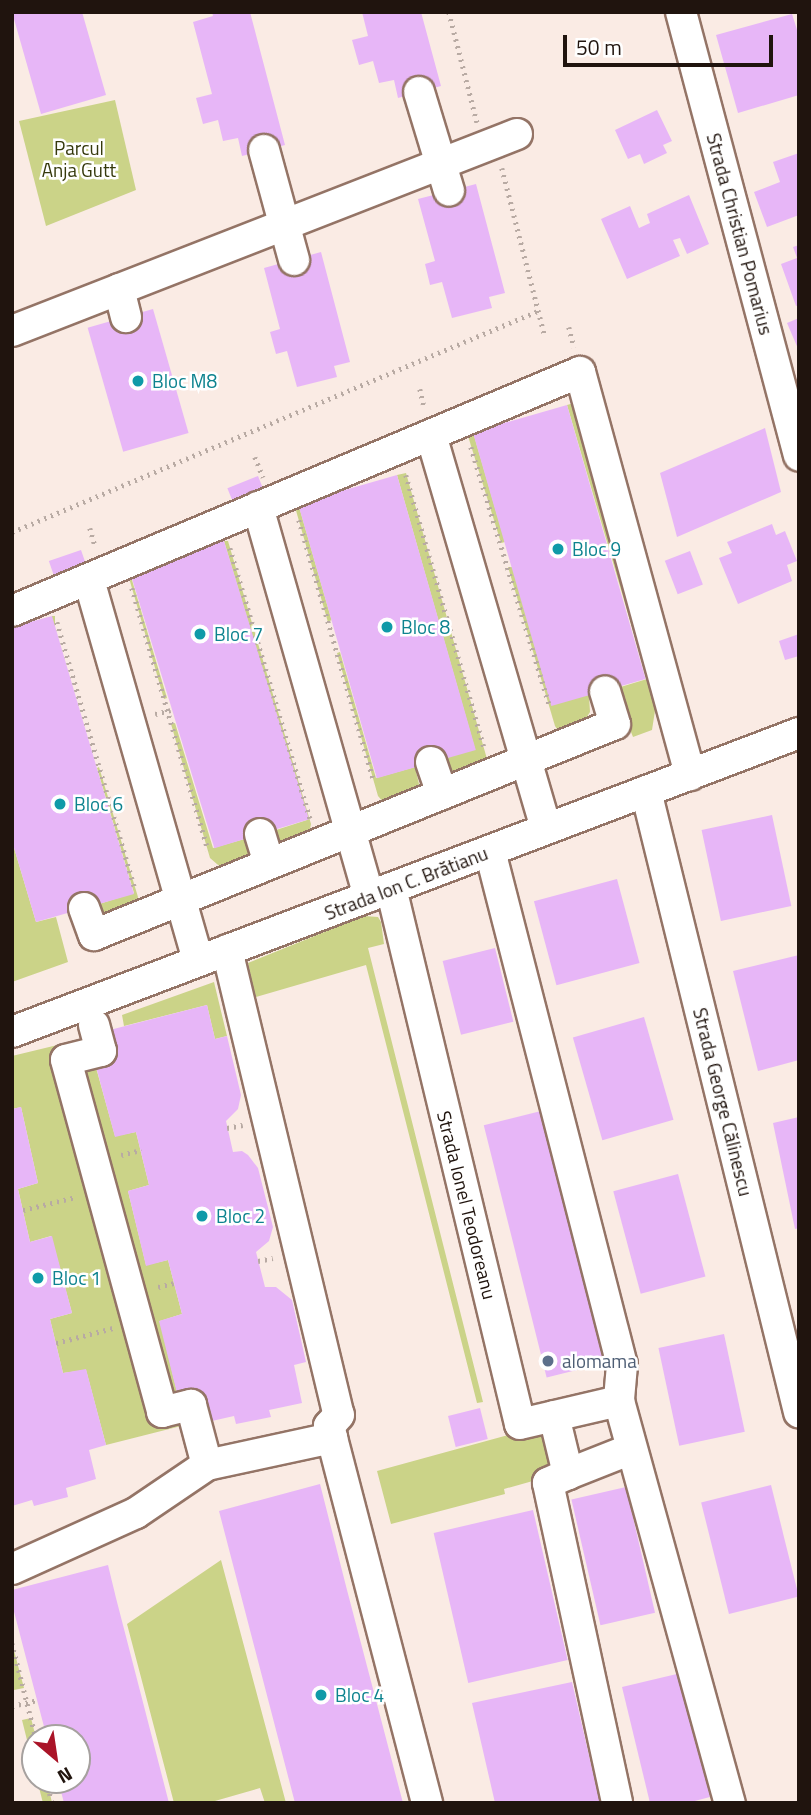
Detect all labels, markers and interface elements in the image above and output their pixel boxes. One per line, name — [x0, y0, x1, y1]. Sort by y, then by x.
scale bar — [566, 21, 776, 65]
text: 50 m — [576, 31, 622, 63]
street label: Strada Christian Pomarius — [702, 131, 778, 337]
park label: Parcul Anja Gutt — [42, 137, 116, 181]
place label: Bloc M8 — [152, 370, 217, 392]
marker: Bloc M8 — [130, 373, 146, 389]
place label: Bloc 9 — [572, 538, 621, 560]
marker: Bloc 9 — [550, 541, 566, 557]
place label: Bloc 8 — [401, 616, 450, 638]
marker: Bloc 8 — [379, 619, 395, 635]
place label: Bloc 7 — [214, 623, 263, 645]
marker: Bloc 7 — [192, 626, 208, 642]
place label: Bloc 6 — [74, 793, 123, 815]
marker: Bloc 6 — [52, 796, 68, 812]
street label: Strada Ion C. Brătianu — [321, 841, 491, 925]
street label: Strada George Călinescu — [689, 1005, 757, 1199]
street label: Strada Ionel Teodoreanu — [433, 1108, 501, 1302]
place label: Bloc 2 — [216, 1205, 265, 1227]
marker: Bloc 2 — [194, 1208, 210, 1224]
place label: Bloc 1 — [52, 1267, 101, 1289]
marker: Bloc 1 — [30, 1270, 46, 1286]
place label: alomama — [562, 1350, 637, 1372]
marker: alomama — [540, 1353, 556, 1369]
place label: Bloc 4 — [335, 1684, 384, 1706]
marker: Bloc 4 — [313, 1687, 329, 1703]
north arrow — [21, 1724, 91, 1794]
text: N — [53, 1760, 78, 1792]

